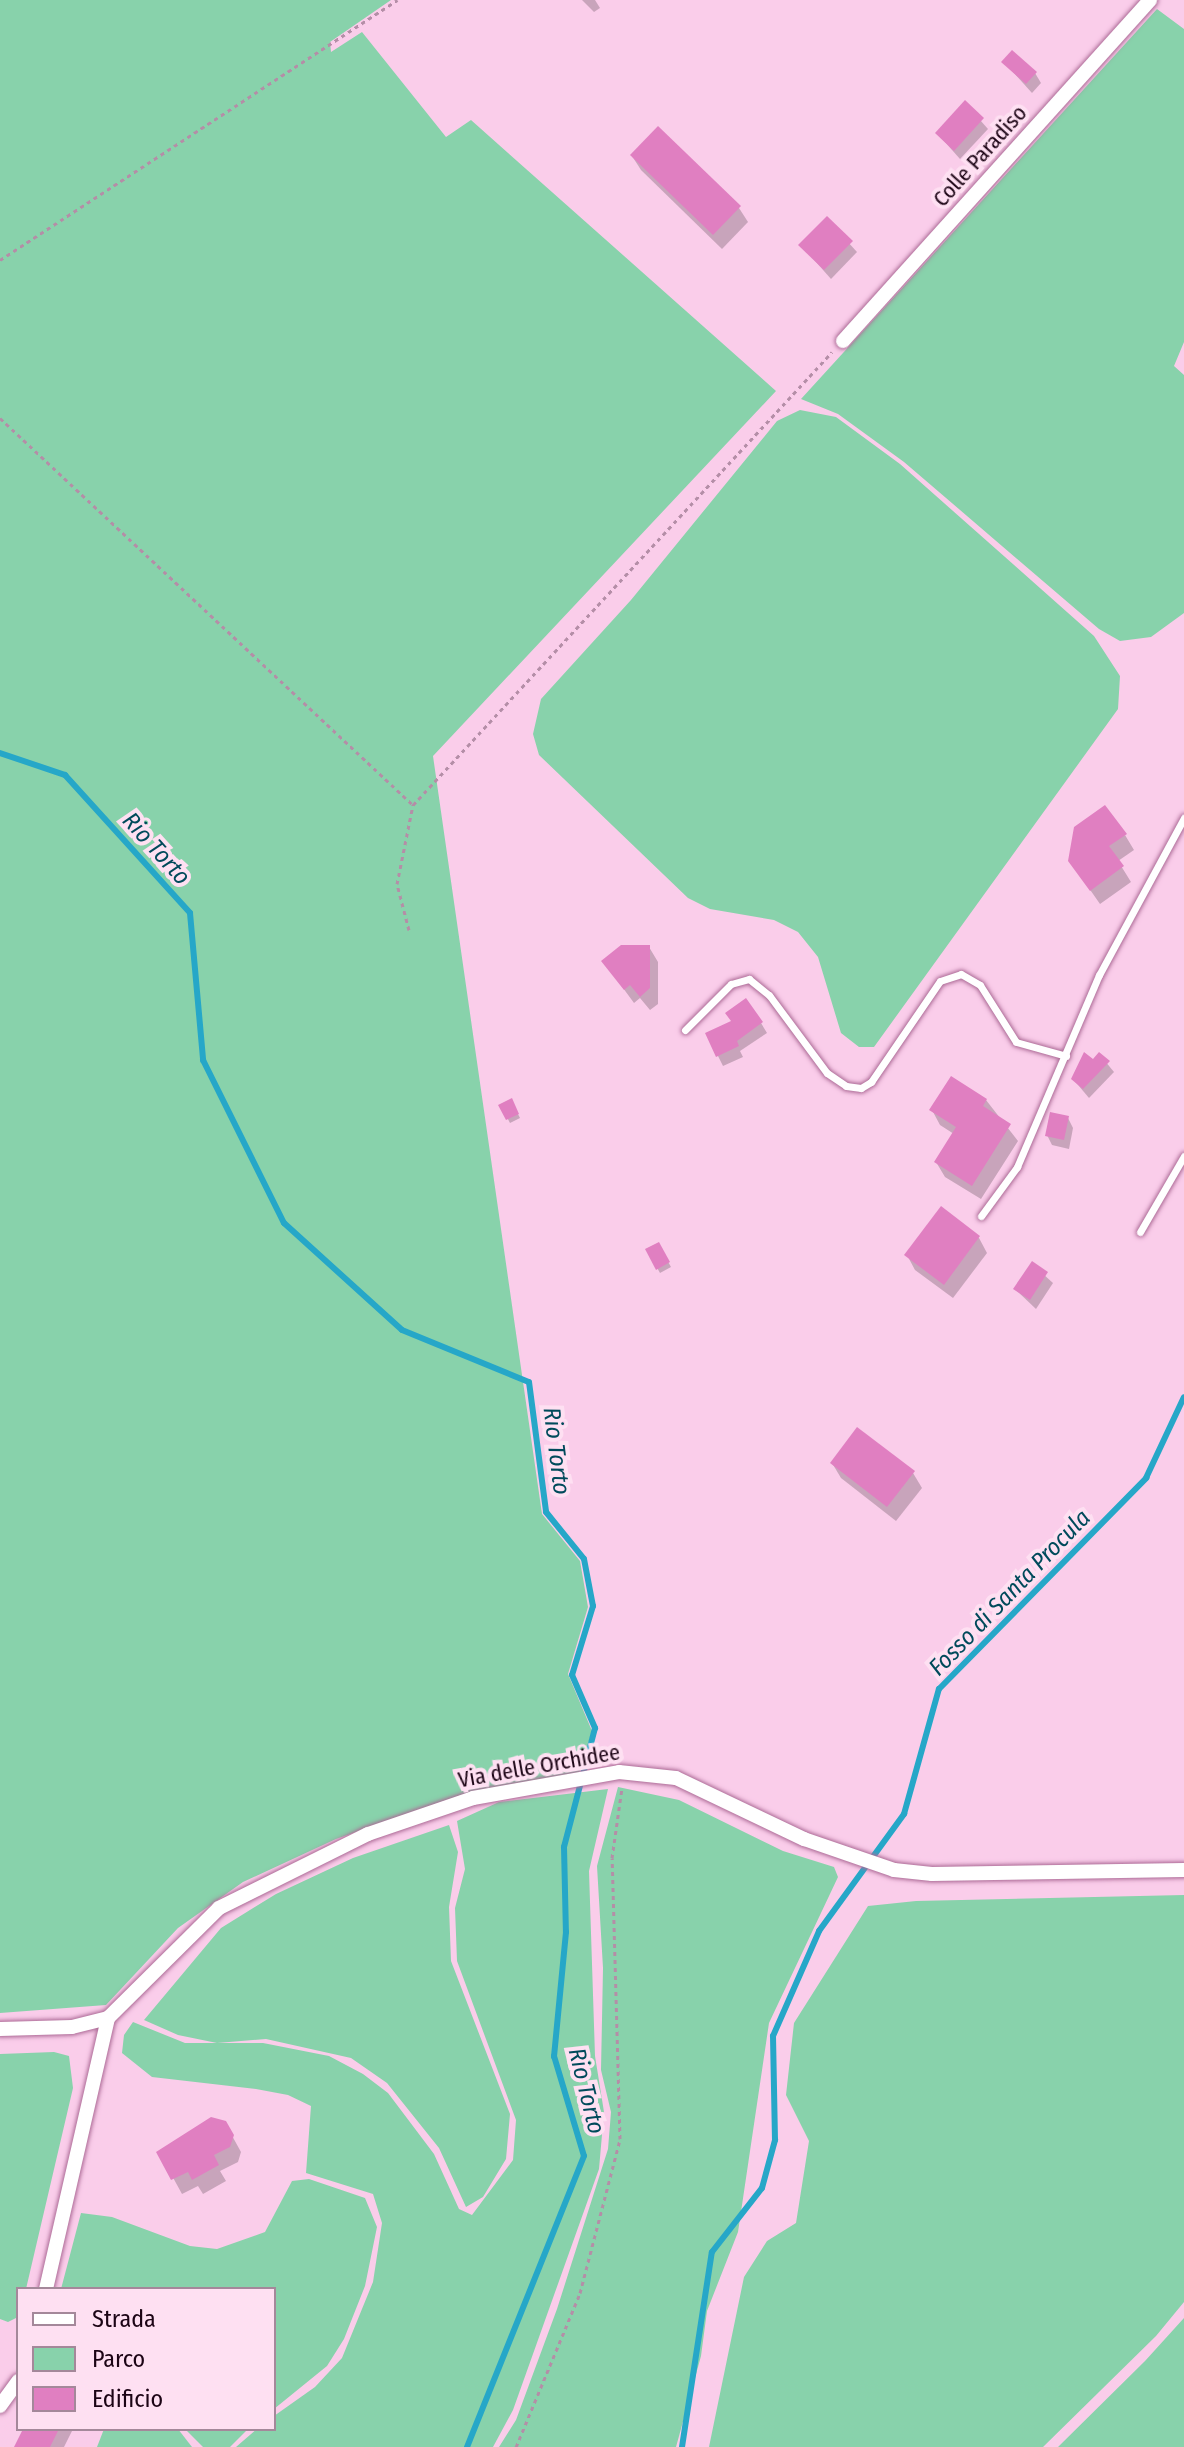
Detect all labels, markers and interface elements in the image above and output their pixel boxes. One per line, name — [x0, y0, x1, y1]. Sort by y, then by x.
street label: Colle Paradiso — [928, 100, 1032, 212]
water label: Rio Torto — [116, 807, 196, 891]
water label: Rio Torto — [536, 1406, 576, 1496]
water label: Fosso di Santa Procula — [923, 1504, 1097, 1682]
street label: Via delle Orchidee — [456, 1739, 622, 1793]
water label: Rio Torto — [561, 2045, 611, 2137]
legend — [16, 2287, 276, 2431]
text: Strada — [92, 2305, 156, 2333]
text: Parco — [92, 2345, 145, 2373]
text: Edificio — [92, 2385, 163, 2413]

